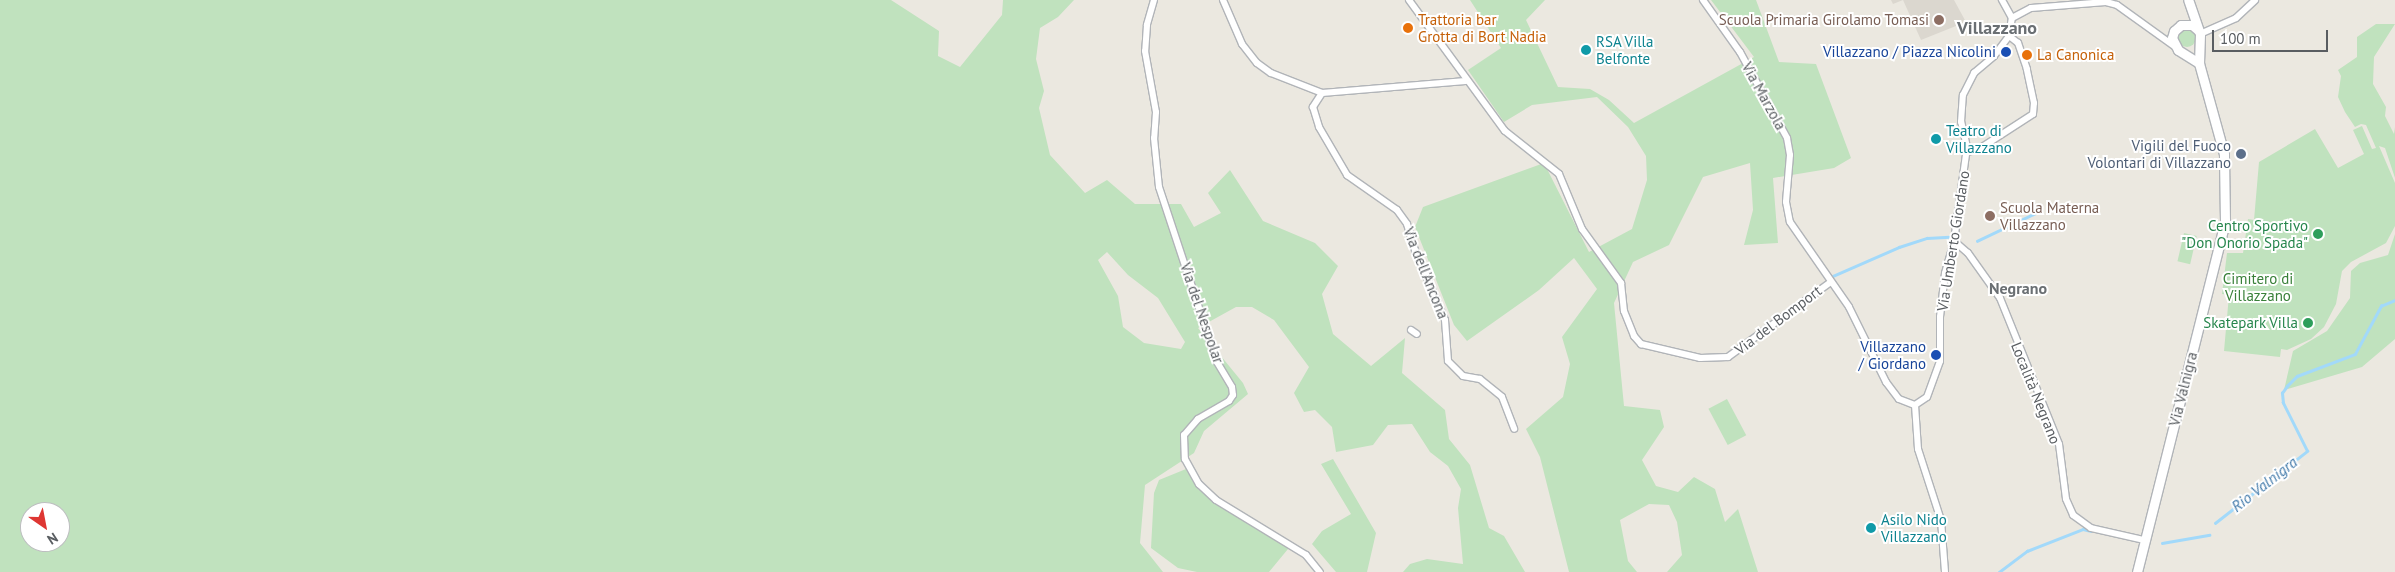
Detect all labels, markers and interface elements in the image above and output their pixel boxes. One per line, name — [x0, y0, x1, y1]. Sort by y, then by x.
place label: Trattoria bar Grotta di Bort Nadia — [1418, 10, 1547, 45]
place label: Scuola Primaria Girolamo Tomasi — [1718, 11, 1929, 29]
marker: Scuola Primaria Girolamo Tomasi — [1933, 14, 1945, 26]
district label: Villazzano — [1957, 17, 2037, 39]
scale bar — [2215, 20, 2331, 52]
marker: Trattoria bar Grotta di Bort Nadia — [1402, 22, 1414, 34]
text: 100 m — [2220, 29, 2261, 48]
place label: RSA Villa Belfonte — [1596, 32, 1654, 67]
place label: Villazzano / Piazza Nicolini — [1823, 43, 1996, 61]
marker: RSA Villa Belfonte — [1580, 44, 1592, 56]
marker: Villazzano / Piazza Nicolini — [2000, 46, 2012, 58]
place label: La Canonica — [2037, 46, 2114, 64]
marker: La Canonica — [2021, 49, 2033, 61]
street label: Via Marzola — [1738, 59, 1790, 133]
place label: Teatro di Villazzano — [1946, 121, 2012, 156]
marker: Teatro di Villazzano — [1930, 133, 1942, 145]
place label: Vigili del Fuoco Volontari di Villazzano — [2087, 136, 2231, 171]
marker: Vigili del Fuoco Volontari di Villazzano — [2235, 148, 2247, 160]
street label: Via Umberto Giordano — [1933, 169, 1973, 313]
place label: Scuola Materna Villazzano — [2000, 198, 2099, 233]
marker: Scuola Materna Villazzano — [1984, 210, 1996, 222]
place label: Centro Sportivo "Don Onorio Spada" — [2181, 216, 2308, 251]
street label: Via dell'Ancona — [1399, 225, 1453, 321]
marker: Centro Sportivo "Don Onorio Spada" — [2312, 228, 2324, 240]
street label: Via del Nespolar — [1176, 260, 1228, 366]
park label: Cimitero di Villazzano — [2223, 269, 2293, 304]
district label: Negrano — [1989, 278, 2047, 298]
street label: Via del Bomport — [1731, 282, 1825, 358]
place label: Skatepark Villa — [2202, 314, 2298, 332]
marker: Skatepark Villa — [2302, 317, 2314, 329]
place label: Villazzano / Giordano — [1859, 337, 1926, 372]
street label: Località Negrano — [2007, 339, 2065, 447]
marker: Villazzano / Giordano — [1930, 349, 1942, 361]
street label: Via Valnigra — [2165, 350, 2201, 428]
water label: Rio Valnigra — [2227, 452, 2301, 516]
north arrow — [20, 502, 70, 552]
place label: Asilo Nido Villazzano — [1881, 510, 1947, 545]
marker: Asilo Nido Villazzano — [1865, 522, 1877, 534]
text: N — [44, 529, 61, 549]

